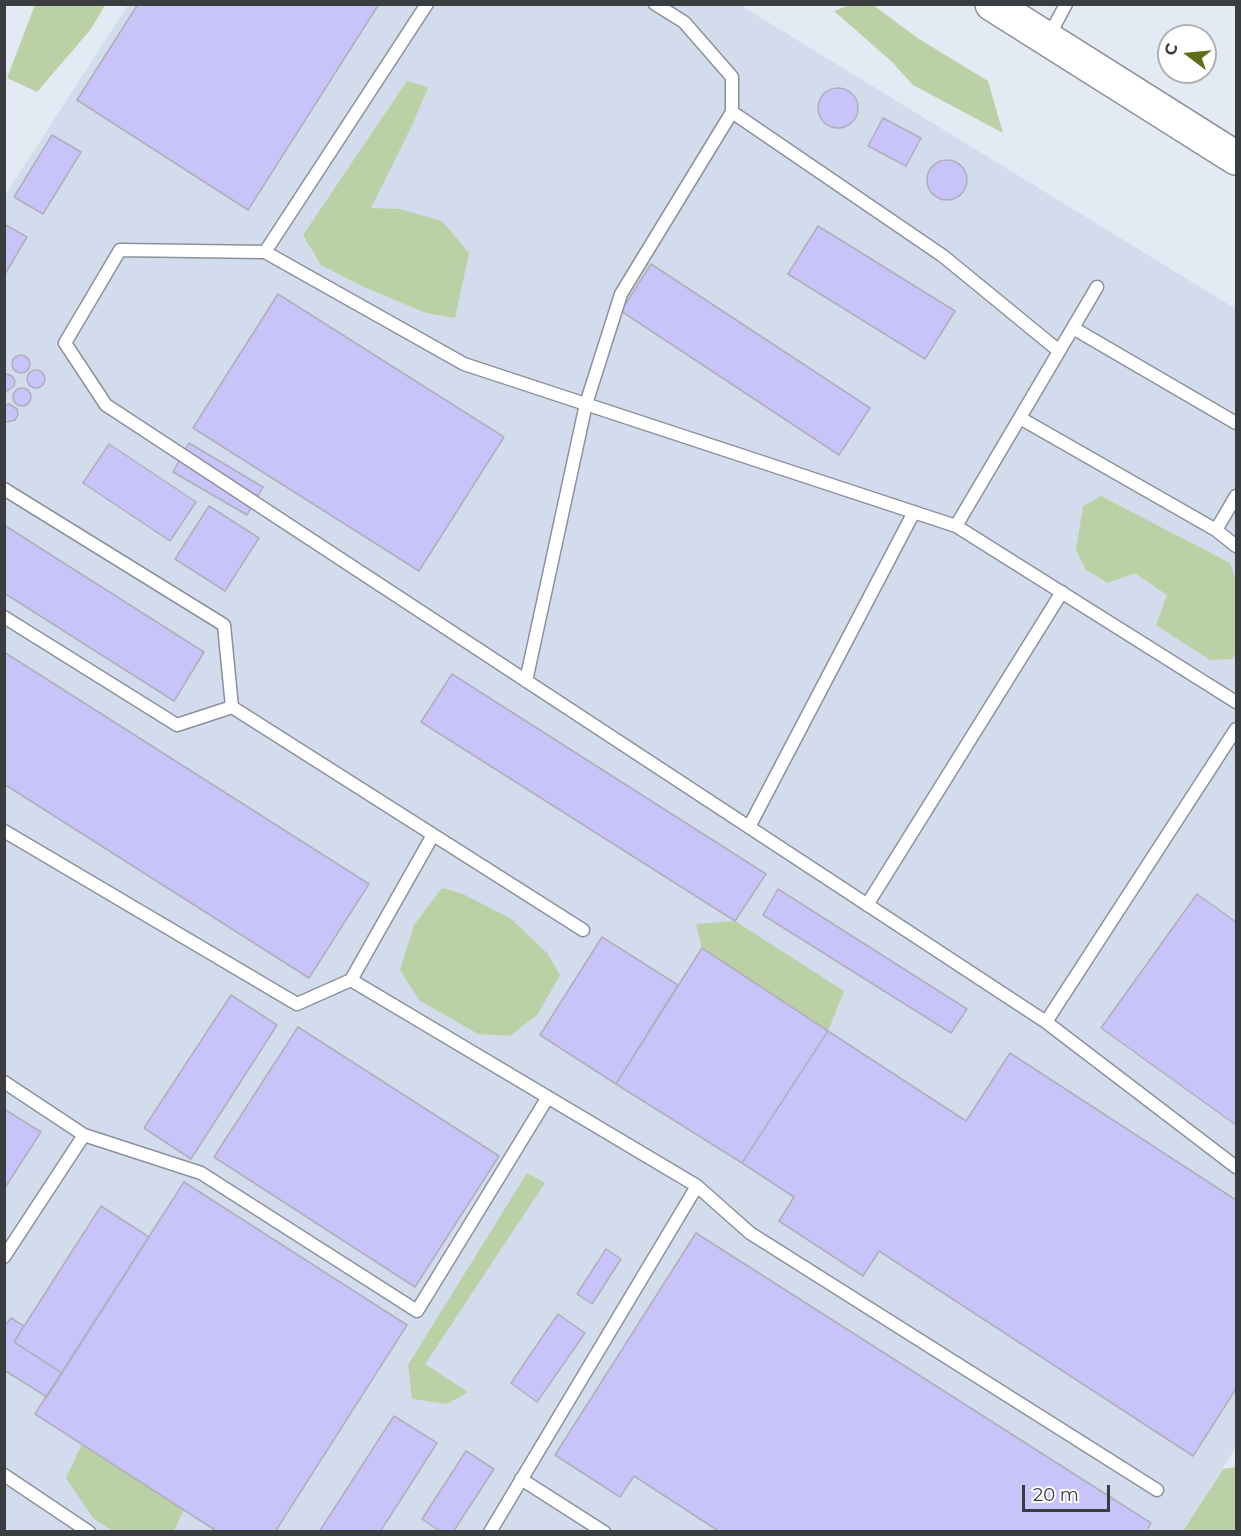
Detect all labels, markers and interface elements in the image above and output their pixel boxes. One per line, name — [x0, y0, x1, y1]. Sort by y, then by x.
north arrow — [1157, 24, 1217, 84]
text: С — [1160, 41, 1182, 58]
scale bar — [1025, 1473, 1114, 1511]
text: 20 m — [1033, 1484, 1079, 1506]

